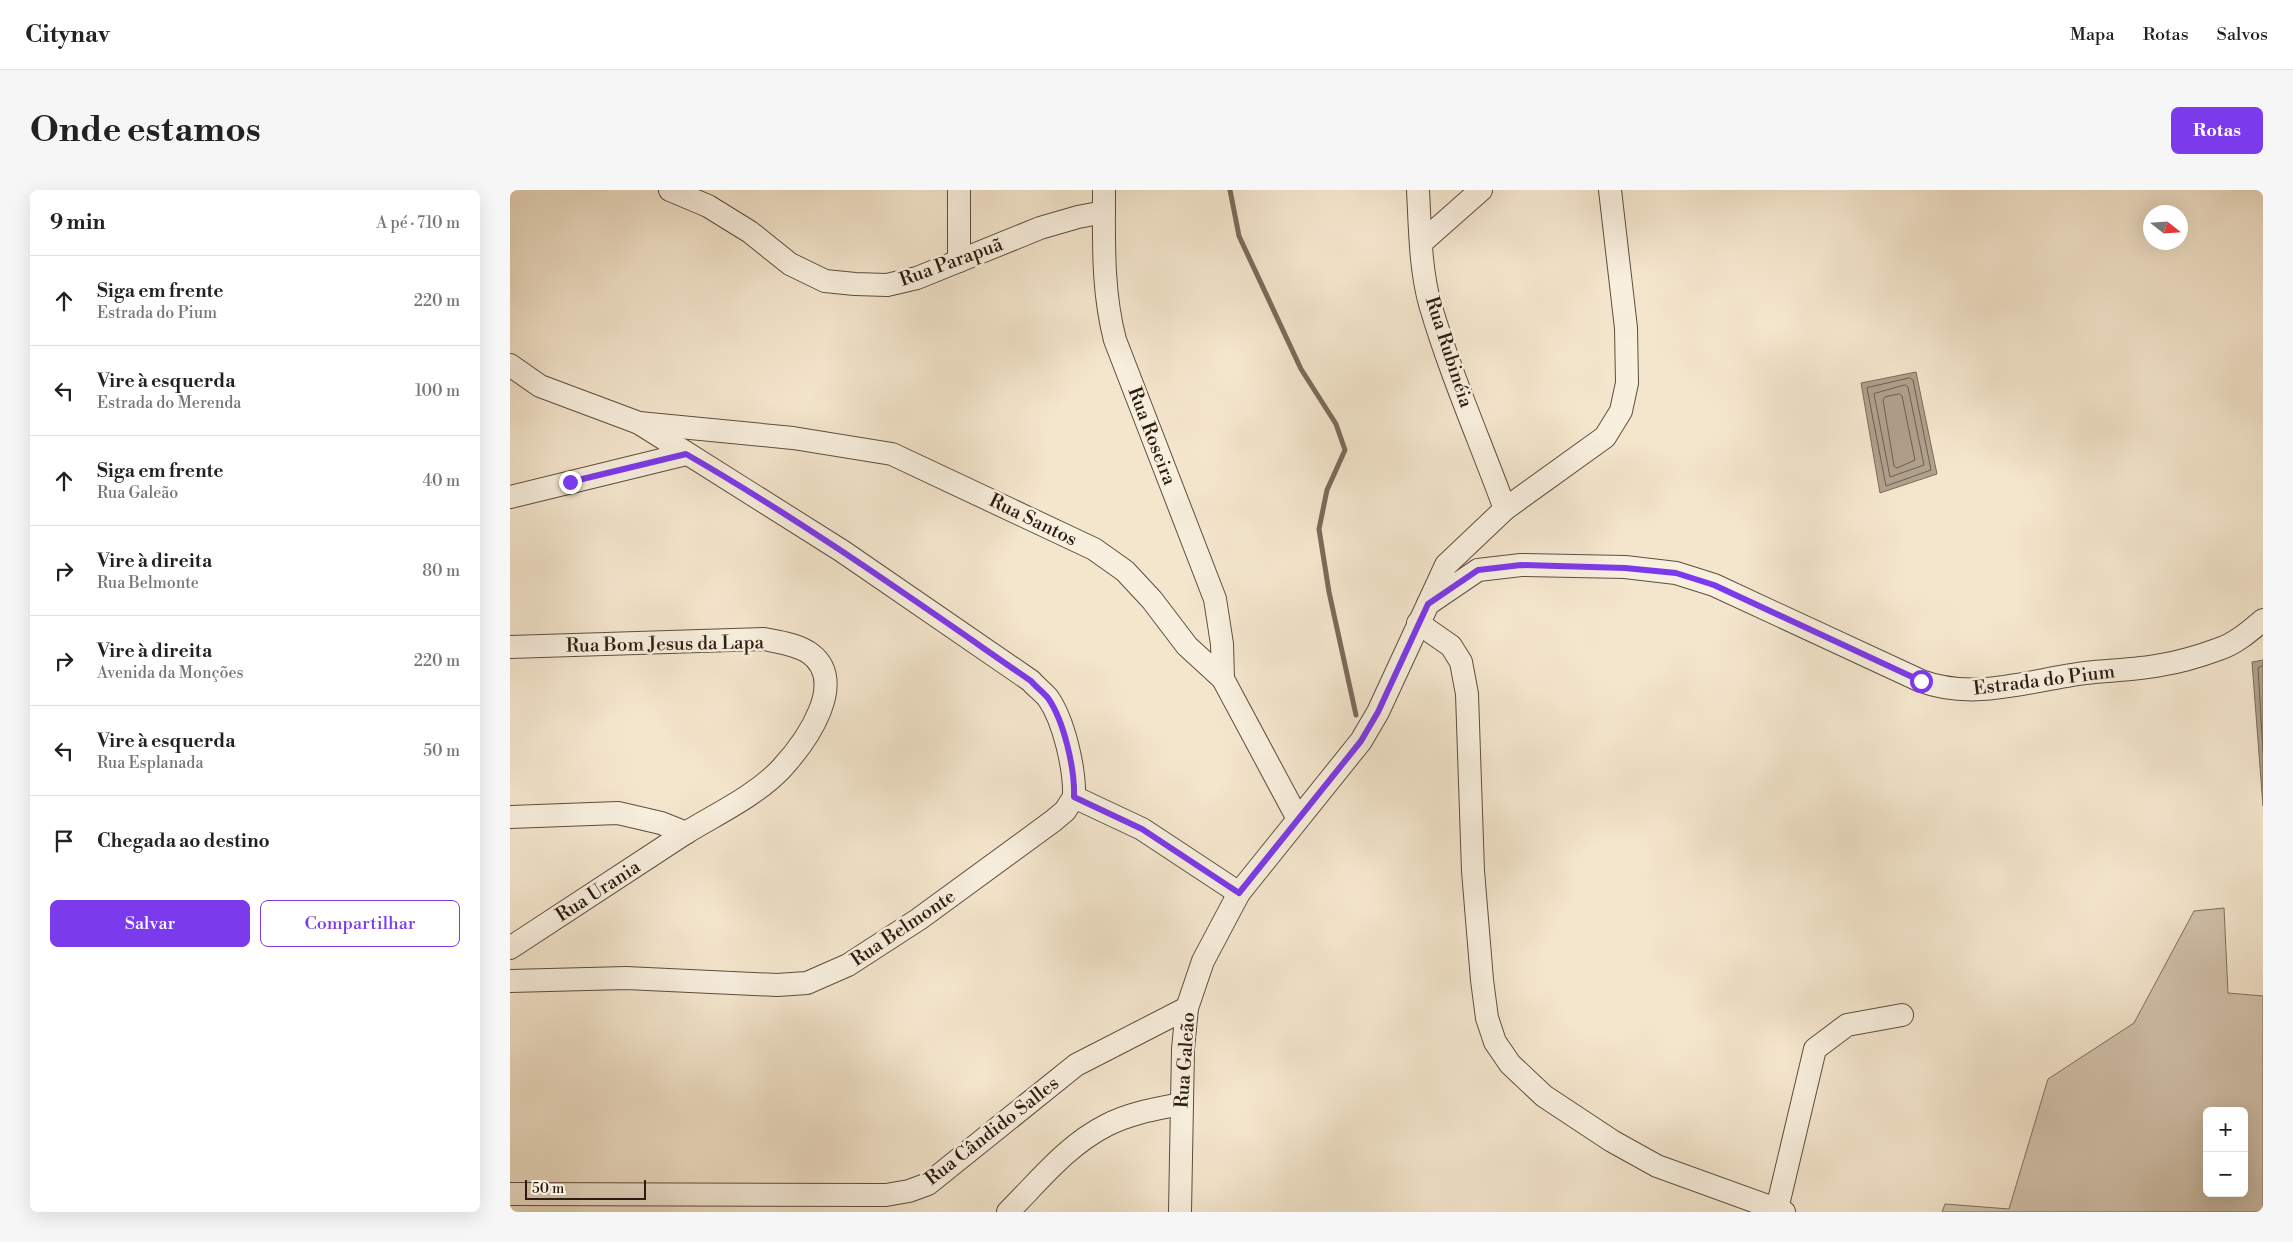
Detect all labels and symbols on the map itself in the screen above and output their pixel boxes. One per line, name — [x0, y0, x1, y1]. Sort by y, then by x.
north arrow — [2143, 205, 2188, 250]
street label: Rua Parapuã — [896, 232, 1006, 292]
street label: Rua Rubinéia — [1420, 293, 1478, 411]
street label: Rua Roseira — [1122, 384, 1182, 489]
route end — [559, 471, 582, 494]
street label: Rua Santos — [985, 488, 1081, 552]
street label: Rua Bom Jesus da Lapa — [566, 630, 765, 658]
street label: Estrada do Pium — [1972, 659, 2117, 701]
route start — [1910, 670, 1933, 693]
street label: Rua Urania — [551, 855, 645, 927]
street label: Rua Belmonte — [846, 884, 960, 972]
street label: Rua Galeão — [1170, 1011, 1200, 1109]
street label: Rua Cândido Salles — [920, 1071, 1064, 1191]
scale bar — [525, 1177, 646, 1200]

